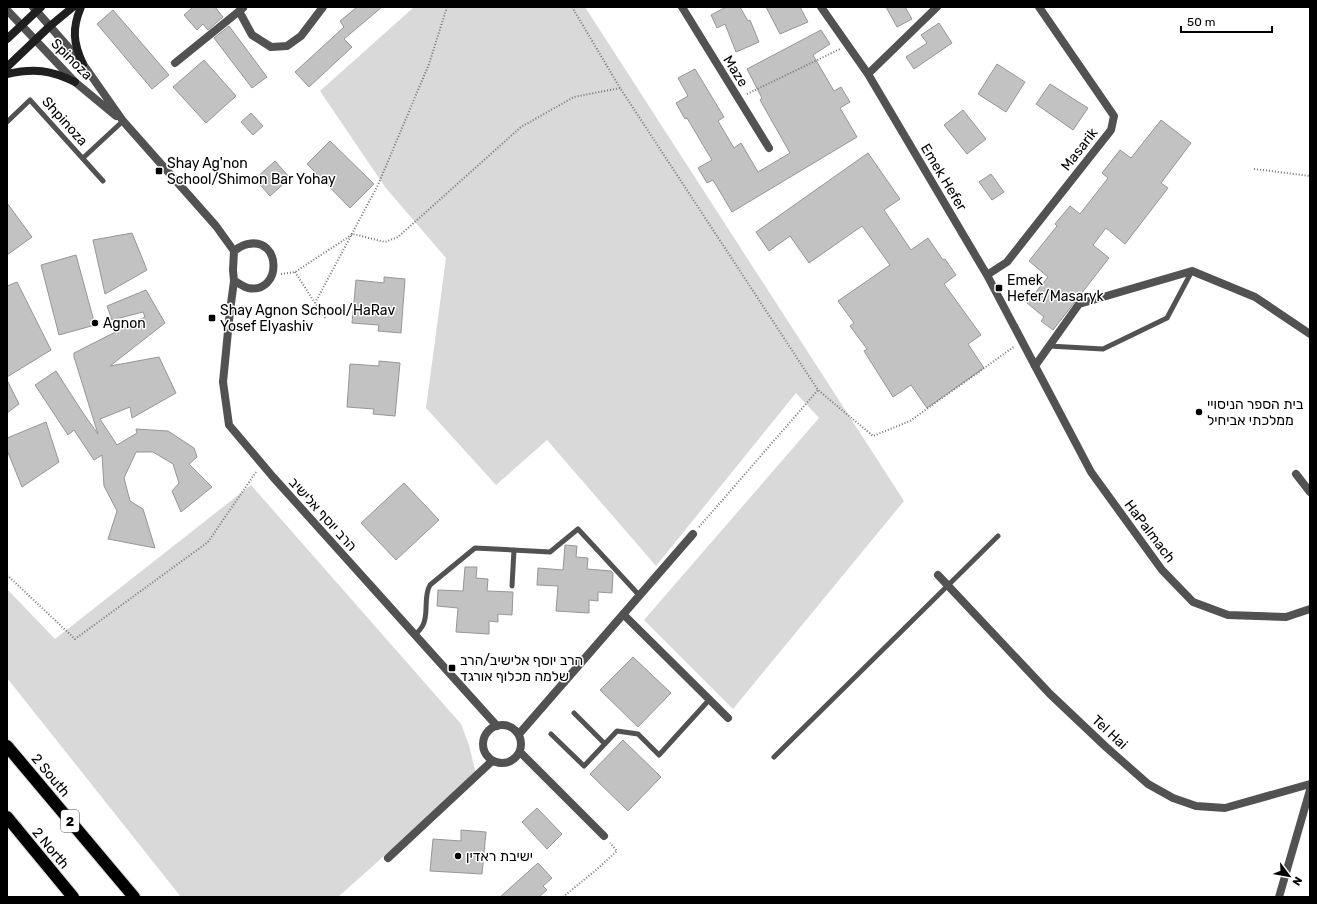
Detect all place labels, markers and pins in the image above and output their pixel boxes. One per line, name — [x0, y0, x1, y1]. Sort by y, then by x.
place label: Shay Ag'non School/Shimon Bar Yohay — [167, 155, 336, 188]
marker: Shay Ag'non School/Shimon Bar Yohay — [154, 166, 164, 176]
place label: Emek Hefer/Masaryk — [1007, 272, 1105, 305]
marker: Emek Hefer/Masaryk — [994, 283, 1004, 293]
place label: Shay Agnon School/HaRav Yosef Elyashiv — [220, 302, 395, 335]
marker: Shay Agnon School/HaRav Yosef Elyashiv — [207, 313, 217, 323]
place label: Agnon — [103, 315, 146, 332]
marker: Agnon — [90, 318, 100, 328]
place label: בית הספר הניסויי ממלכתי אביחיל — [1207, 396, 1304, 429]
marker: בית הספר הניסויי ממלכתי אביחיל — [1194, 407, 1204, 417]
place label: הרב יוסף אלישיב/הרב שלמה מכלוף אורגד — [460, 652, 583, 685]
marker: הרב יוסף אלישיב/הרב שלמה מכלוף אורגד — [447, 663, 457, 673]
place label: ישיבת ראדין — [466, 848, 533, 865]
marker: ישיבת ראדין — [453, 851, 463, 861]

